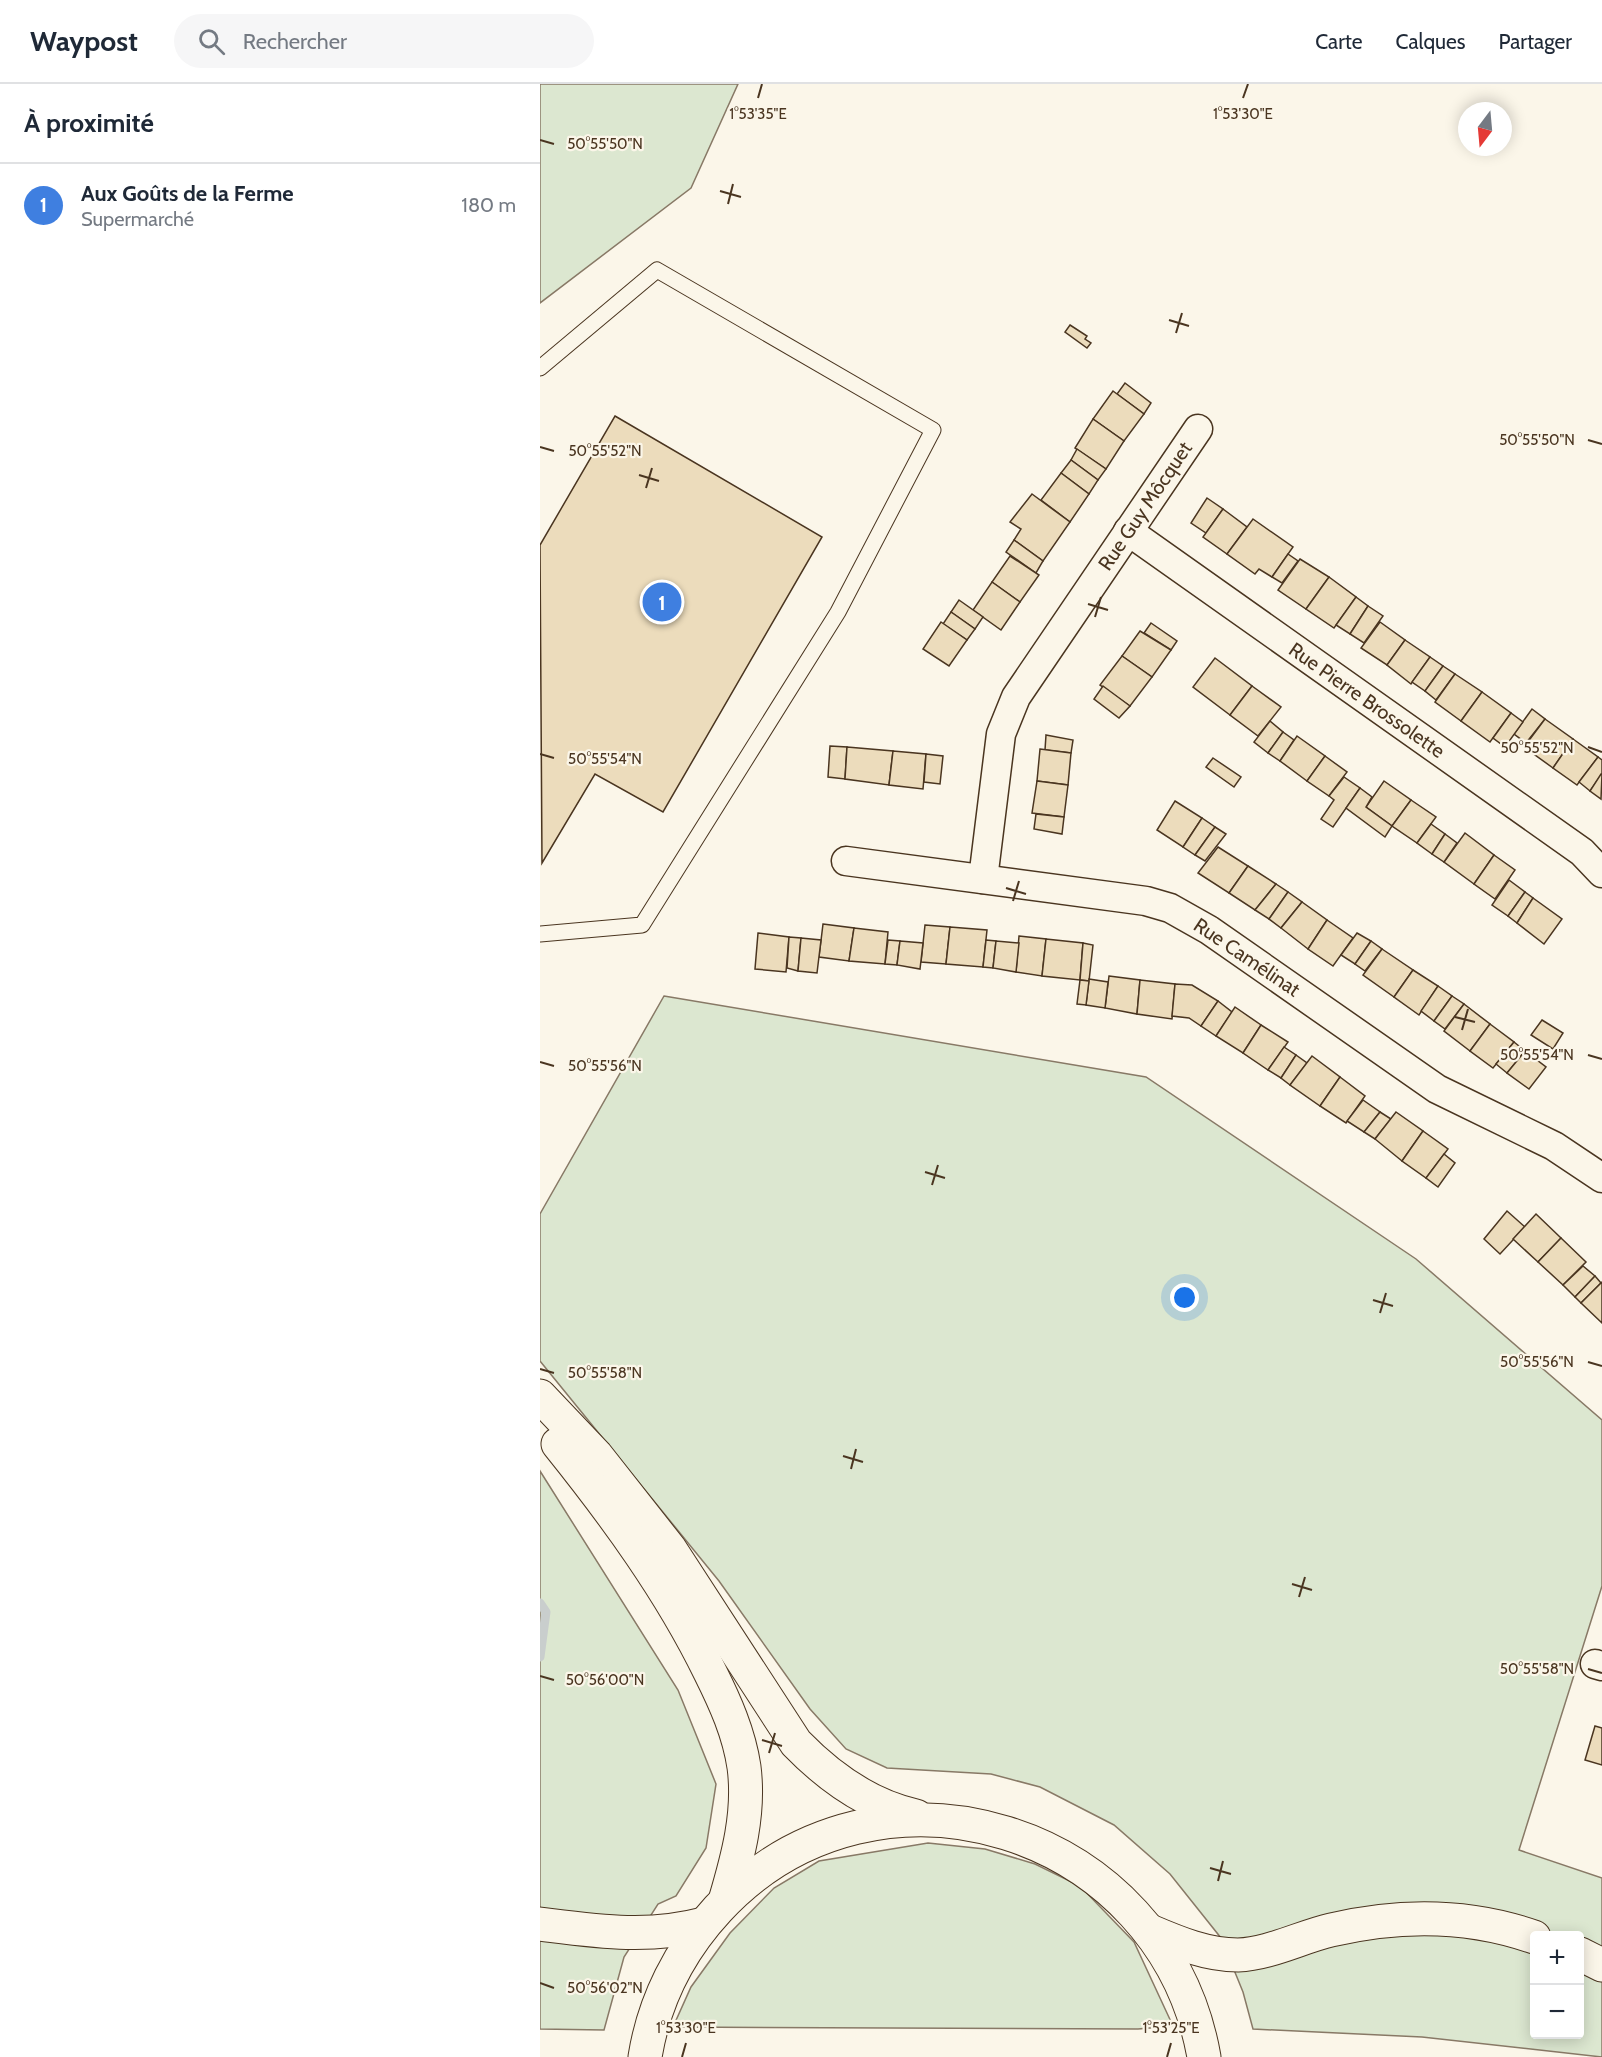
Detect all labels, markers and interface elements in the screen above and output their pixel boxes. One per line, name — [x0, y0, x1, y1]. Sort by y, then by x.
search box — [174, 14, 594, 68]
text: Waypost — [30, 24, 138, 58]
icon: search — [195, 25, 228, 58]
text: Rechercher — [243, 28, 347, 55]
text: Carte — [1315, 29, 1363, 54]
text: Calques — [1396, 29, 1466, 54]
text: Partager — [1499, 29, 1572, 54]
north arrow — [1458, 102, 1512, 156]
text: 1°53'35"E — [729, 105, 787, 123]
text: 1°53'30"E — [1213, 105, 1273, 123]
text: À proximité — [24, 107, 154, 139]
text: 50°55'50"N — [567, 135, 643, 153]
text: Aux Goûts de la Ferme — [81, 180, 294, 207]
text: 1 — [40, 193, 47, 217]
text: 180 m — [461, 193, 516, 217]
text: Supermarché — [81, 207, 194, 231]
text: 50°55'50"N — [1499, 431, 1575, 449]
street label: Rue Guy Môcquet — [1093, 437, 1197, 575]
text: 50°55'52"N — [568, 442, 642, 460]
pin: 1 — [642, 580, 682, 624]
street label: Rue Pierre Brossolette — [1284, 637, 1450, 763]
text: 50°55'52"N — [1500, 739, 1574, 757]
text: 50°55'54"N — [568, 750, 642, 768]
street label: Rue Camélinat — [1189, 913, 1305, 1001]
text: 50°55'54"N — [1500, 1046, 1574, 1064]
text: 50°55'56"N — [568, 1057, 642, 1075]
your location — [1170, 1283, 1199, 1312]
text: 50°55'56"N — [1500, 1353, 1574, 1371]
text: 50°55'58"N — [568, 1364, 642, 1382]
text: 50°55'58"N — [1500, 1660, 1574, 1678]
text: 50°56'00"N — [566, 1671, 644, 1689]
map controls — [1530, 1931, 1584, 2039]
button: + — [1530, 1931, 1584, 1985]
text: 50°56'02"N — [567, 1979, 643, 1997]
button: − — [1530, 1985, 1584, 2039]
text: 1°53'30"E — [656, 2019, 716, 2037]
text: 1°53'25"E — [1142, 2019, 1200, 2037]

